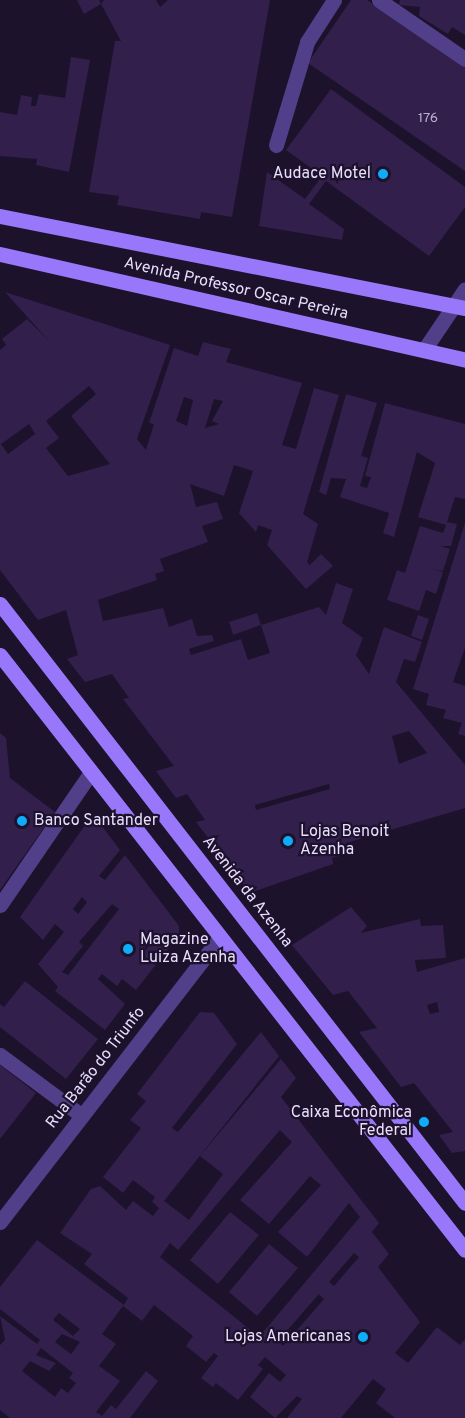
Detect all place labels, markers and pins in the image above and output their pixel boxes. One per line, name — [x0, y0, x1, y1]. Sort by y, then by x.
place label: Audace Motel — [273, 164, 371, 184]
marker: Audace Motel — [376, 167, 390, 181]
place label: Banco Santander — [34, 811, 158, 831]
marker: Banco Santander — [15, 814, 29, 828]
place label: Lojas Benoit Azenha — [300, 822, 389, 860]
marker: Lojas Benoit Azenha — [281, 834, 295, 848]
place label: Magazine Luiza Azenha — [140, 930, 236, 968]
marker: Magazine Luiza Azenha — [121, 942, 135, 956]
place label: Caixa Econômica Federal — [291, 1103, 412, 1141]
marker: Caixa Econômica Federal — [417, 1115, 431, 1129]
place label: Lojas Americanas — [224, 1327, 351, 1347]
marker: Lojas Americanas — [356, 1330, 370, 1344]

